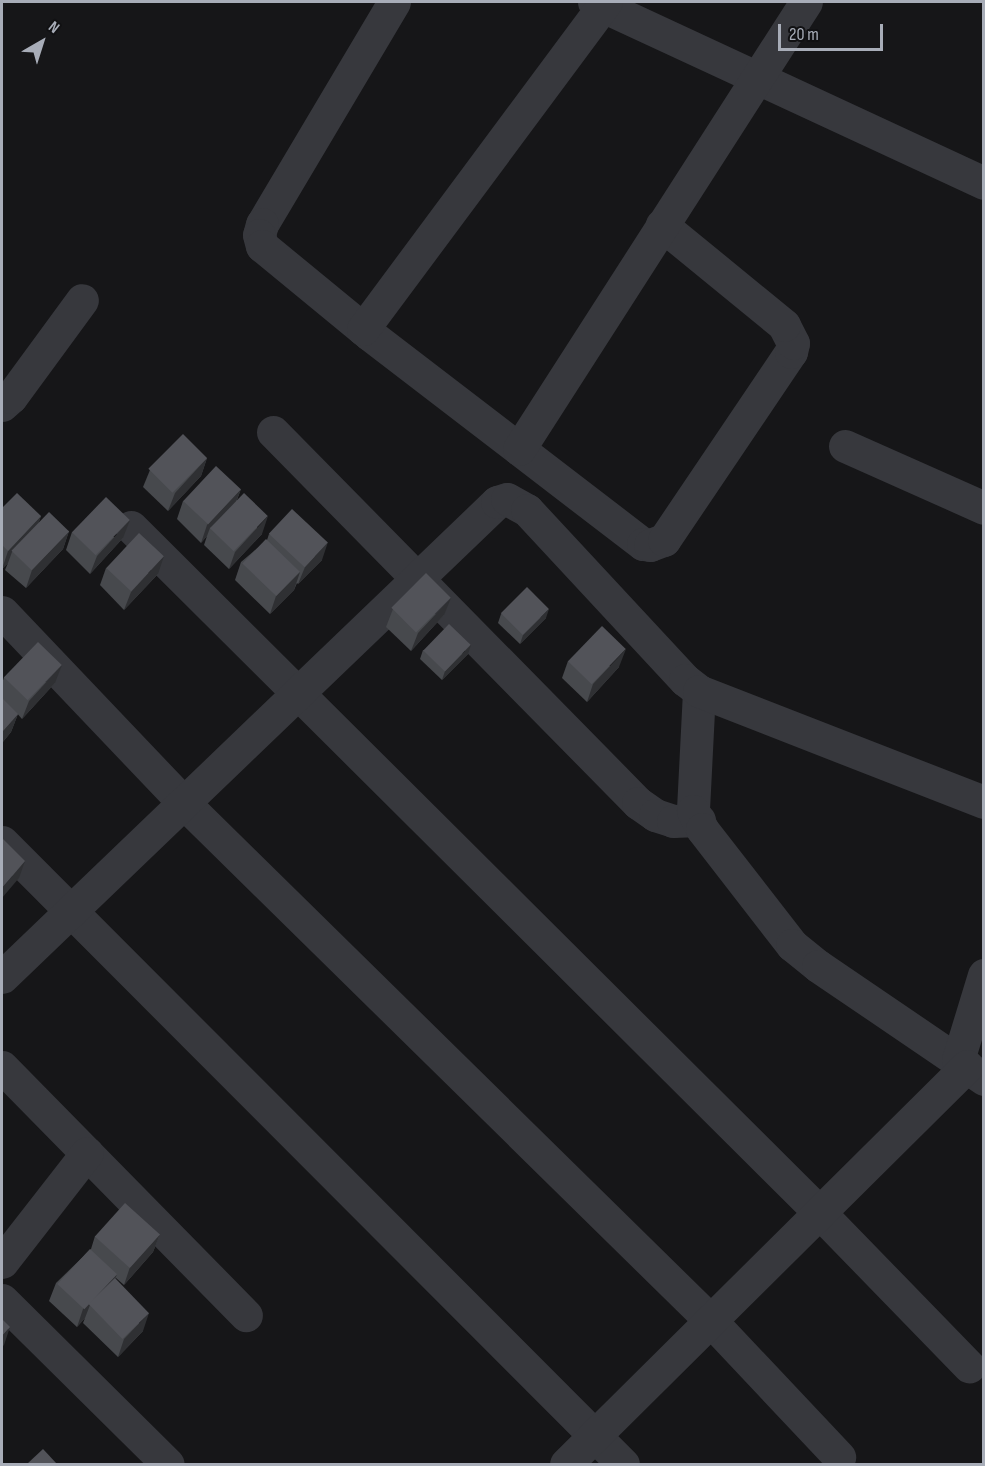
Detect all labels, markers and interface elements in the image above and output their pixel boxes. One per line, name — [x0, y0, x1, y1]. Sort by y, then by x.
north arrow — [12, 12, 72, 72]
scale bar — [781, 12, 886, 50]
text: N — [44, 18, 63, 38]
text: 20 m — [789, 24, 819, 45]

